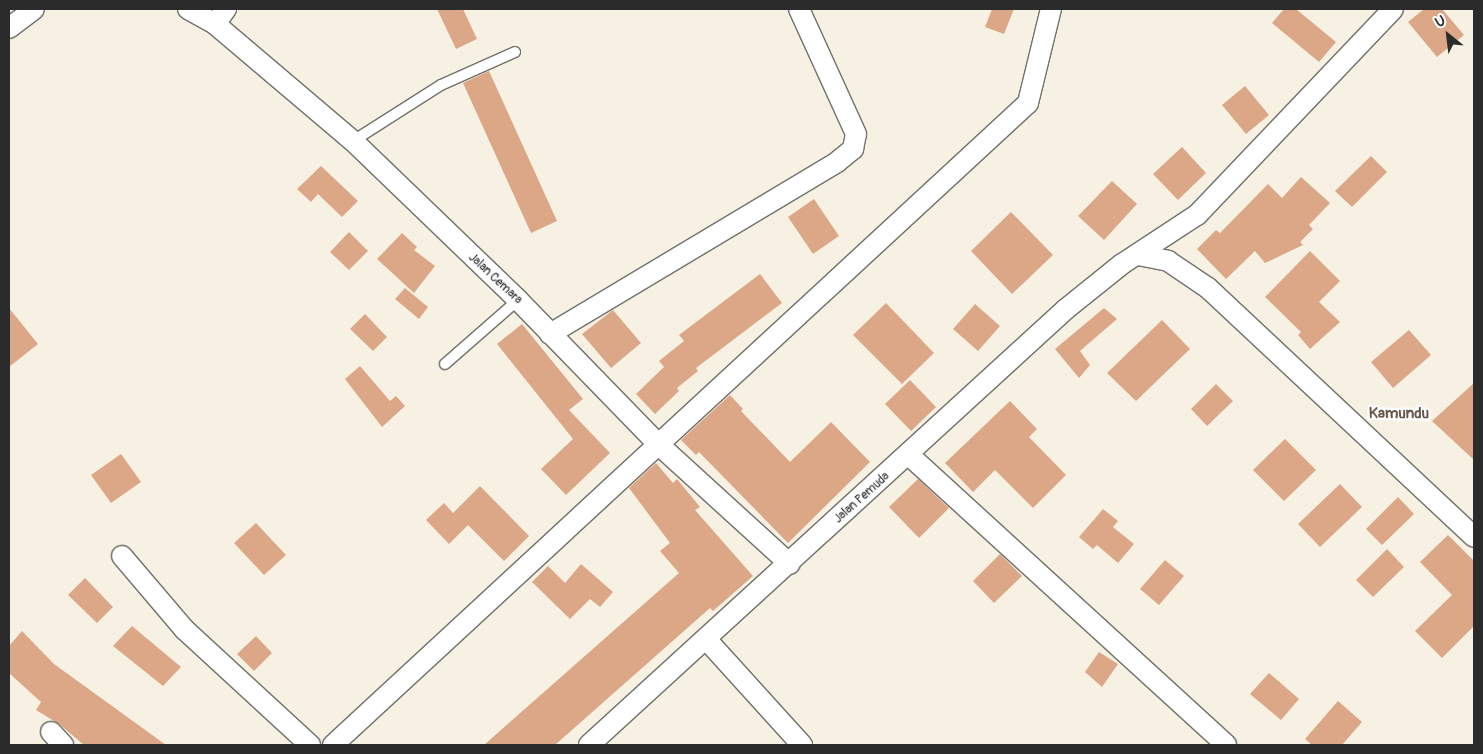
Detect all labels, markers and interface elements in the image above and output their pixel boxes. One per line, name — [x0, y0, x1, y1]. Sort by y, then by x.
north arrow — [1423, 10, 1473, 60]
text: U — [1432, 12, 1449, 31]
street label: Jalan Cemara — [465, 251, 525, 307]
district label: Kamundu — [1369, 405, 1429, 423]
street label: Jalan Pemuda — [831, 469, 893, 527]

